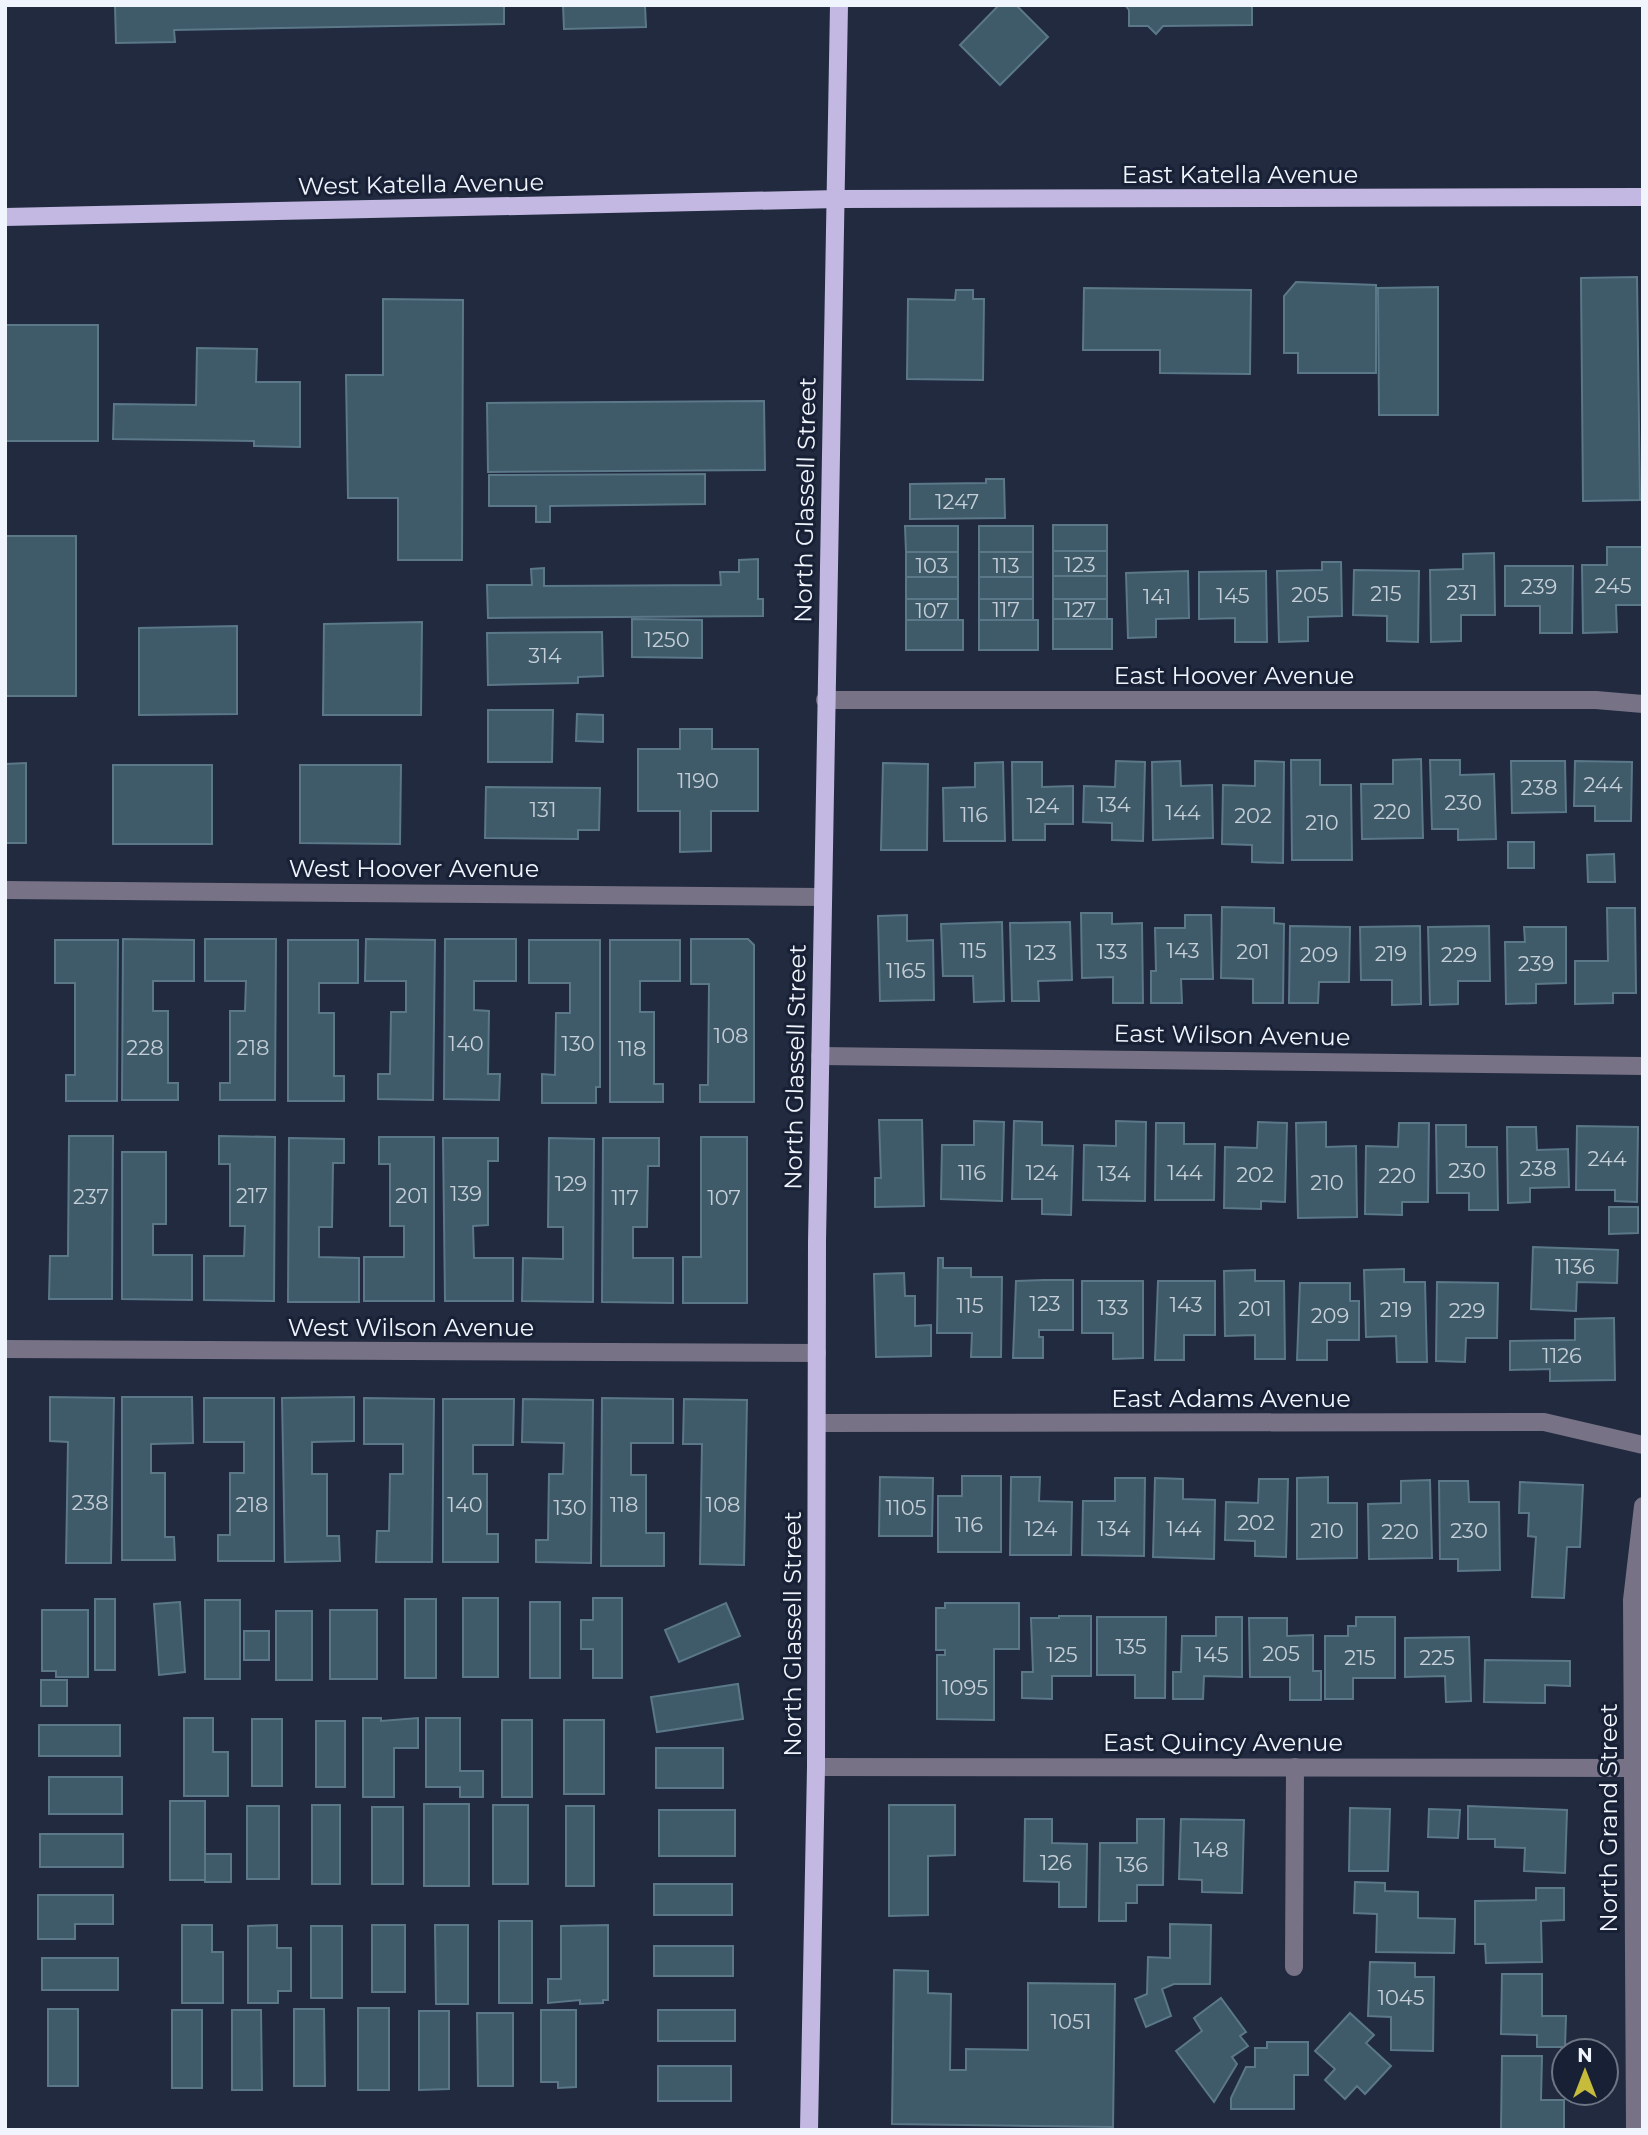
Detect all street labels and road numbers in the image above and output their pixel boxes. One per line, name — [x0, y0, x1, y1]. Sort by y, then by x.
street label: East Katella Avenue — [1122, 160, 1358, 189]
street label: West Katella Avenue — [298, 167, 544, 201]
street label: North Glassell Street — [788, 377, 822, 623]
street label: East Hoover Avenue — [1114, 661, 1354, 690]
street label: West Hoover Avenue — [289, 854, 539, 883]
street label: North Glassell Street — [778, 944, 812, 1190]
street label: East Wilson Avenue — [1113, 1018, 1351, 1052]
street label: West Wilson Avenue — [288, 1313, 534, 1342]
street label: East Adams Avenue — [1111, 1384, 1351, 1413]
street label: North Glassell Street — [778, 1511, 807, 1757]
street label: North Grand Street — [1594, 1703, 1623, 1933]
street label: East Quincy Avenue — [1103, 1728, 1343, 1757]

